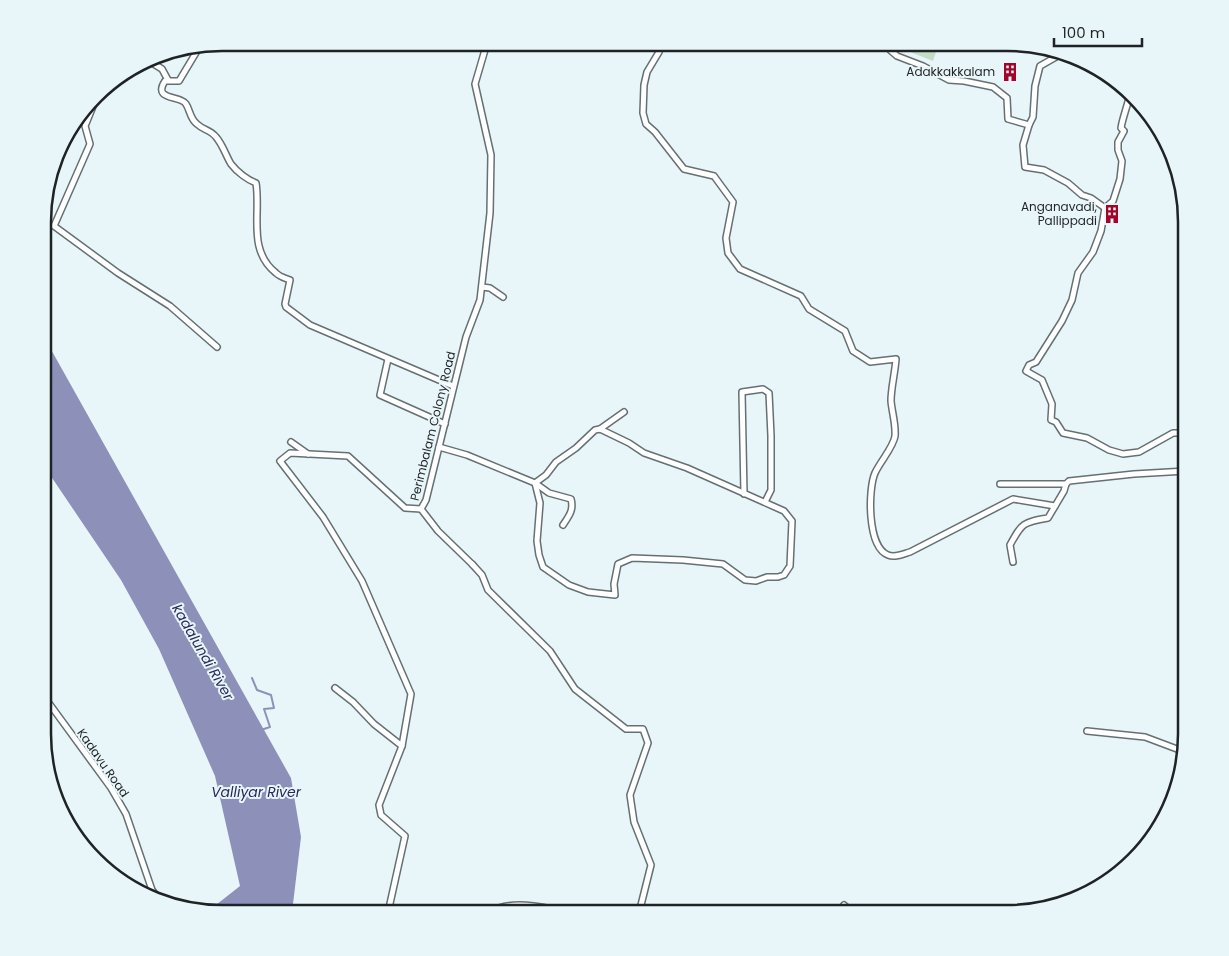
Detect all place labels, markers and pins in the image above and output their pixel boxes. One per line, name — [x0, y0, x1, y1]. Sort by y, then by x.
building icon: Adakkakkalam — [999, 61, 1021, 83]
place label: Adakkakkalam — [906, 63, 995, 80]
place label: Anganavadi, Pallippadi — [1021, 198, 1098, 229]
building icon: Anganavadi, Pallippadi — [1101, 203, 1123, 225]

